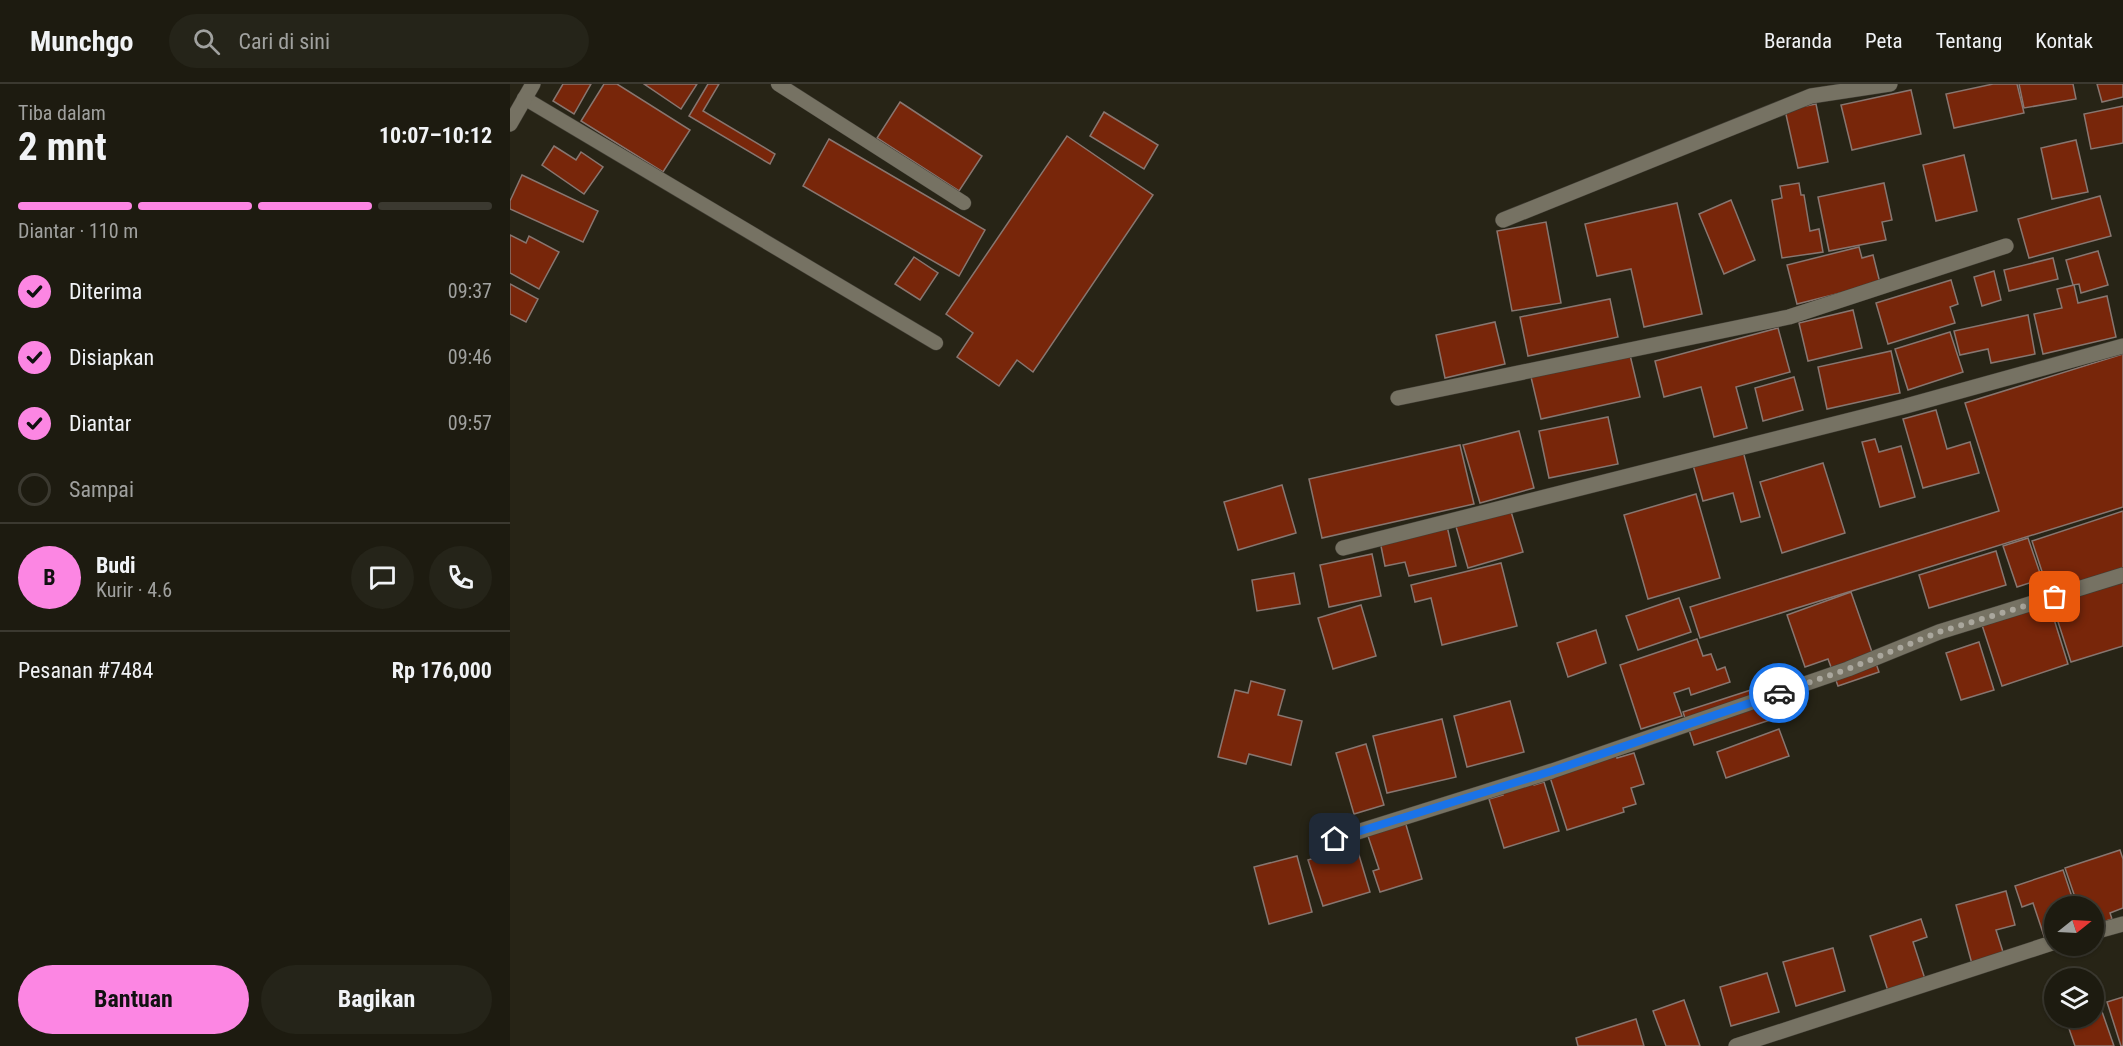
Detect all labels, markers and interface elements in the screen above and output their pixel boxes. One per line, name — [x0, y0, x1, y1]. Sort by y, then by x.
search box — [169, 14, 589, 68]
text: Munchgo — [30, 25, 133, 58]
icon: search — [190, 25, 223, 58]
text: Cari di sini — [238, 29, 330, 54]
text: Beranda — [1764, 29, 1832, 53]
text: Peta — [1865, 29, 1903, 53]
text: Tentang — [1936, 29, 2002, 53]
text: Kontak — [2035, 29, 2093, 53]
text: Tiba dalam — [18, 101, 106, 125]
text: 10:07–10:12 — [379, 123, 492, 148]
text: 2 mnt — [18, 124, 107, 170]
text: Diantar · 110 m — [18, 219, 138, 243]
icon: check — [18, 275, 51, 308]
text: Diterima — [69, 279, 142, 304]
text: 09:37 — [448, 279, 492, 303]
icon: check — [18, 341, 51, 374]
text: Disiapkan — [69, 345, 154, 370]
text: 09:46 — [448, 345, 492, 369]
icon: check — [18, 407, 51, 440]
text: Diantar — [69, 411, 132, 436]
text: 09:57 — [448, 411, 492, 435]
text: Sampai — [69, 477, 134, 502]
button: chat — [351, 546, 414, 609]
button: phone — [429, 546, 492, 609]
text: Budi — [96, 553, 136, 578]
text: B — [43, 565, 56, 590]
pin — [2029, 571, 2080, 622]
text: Kurir · 4.6 — [96, 578, 172, 602]
icon: bag — [2038, 580, 2071, 613]
text: Pesanan #7484 — [18, 658, 153, 683]
text: Rp 176,000 — [392, 658, 492, 683]
courier — [1749, 663, 1809, 723]
icon: car — [1763, 677, 1796, 710]
pin — [1309, 813, 1360, 864]
icon: home — [1318, 822, 1351, 855]
north arrow — [2044, 896, 2104, 956]
map controls — [2044, 896, 2104, 1028]
button: Bantuan — [18, 965, 249, 1034]
button: Bagikan — [261, 965, 492, 1034]
button: layers — [2044, 968, 2104, 1028]

